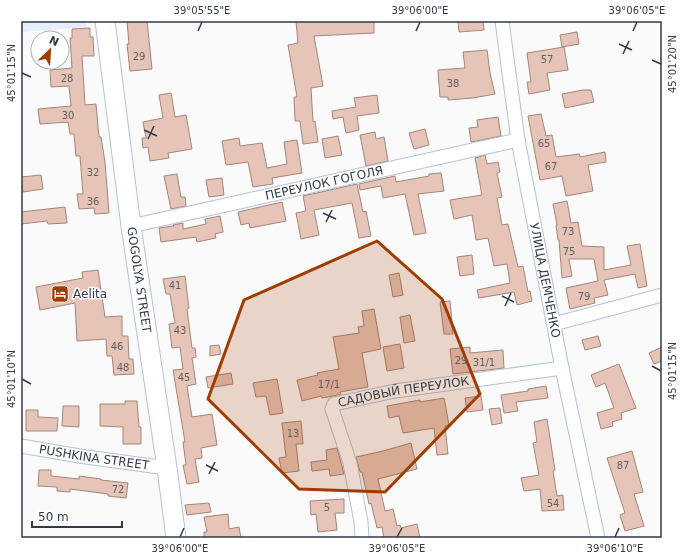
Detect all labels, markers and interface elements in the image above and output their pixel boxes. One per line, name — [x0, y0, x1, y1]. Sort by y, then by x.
text: 39°05'55"E — [174, 5, 230, 16]
text: 39°06'00"E — [392, 5, 448, 16]
text: 39°06'05"E — [609, 5, 665, 16]
north arrow — [30, 30, 70, 70]
text: N — [47, 34, 61, 49]
text: 45°01'20"N — [667, 35, 678, 93]
text: 45°01'15"N — [6, 44, 17, 102]
house number: 29 — [133, 51, 145, 62]
house number: 57 — [541, 54, 553, 65]
house number: 28 — [61, 73, 73, 84]
house number: 38 — [447, 78, 459, 89]
house number: 30 — [62, 110, 74, 121]
house number: 65 — [538, 138, 550, 149]
house number: 67 — [545, 161, 557, 172]
street label: ПЕРЕУЛОК ГОГОЛЯ — [264, 163, 385, 203]
house number: 32 — [87, 167, 99, 178]
house number: 36 — [87, 196, 99, 207]
street label: УЛИЦА ДЕМЧЕНКО — [527, 222, 563, 339]
street label: GOGOLYA STREET — [124, 226, 154, 334]
house number: 73 — [562, 226, 574, 237]
house number: 75 — [563, 246, 575, 257]
house number: 41 — [169, 280, 181, 291]
hotel icon: Aelita — [50, 284, 70, 304]
place label: Aelita — [73, 287, 107, 301]
house number: 79 — [578, 291, 590, 302]
house number: 43 — [174, 325, 186, 336]
house number: 46 — [111, 341, 123, 352]
text: 45°01'15"N — [667, 342, 678, 400]
text: 45°01'10"N — [6, 350, 17, 408]
house number: 29 — [455, 355, 467, 366]
house number: 31/1 — [473, 357, 495, 368]
house number: 48 — [117, 362, 129, 373]
house number: 45 — [178, 372, 190, 383]
street label: САДОВЫЙ ПЕРЕУЛОК — [337, 374, 470, 410]
house number: 17/1 — [318, 379, 340, 390]
house number: 13 — [287, 428, 299, 439]
street label: PUSHKINA STREET — [38, 442, 151, 473]
house number: 87 — [617, 460, 629, 471]
house number: 72 — [112, 484, 124, 495]
house number: 54 — [547, 498, 559, 509]
house number: 5 — [324, 502, 330, 513]
scale bar — [32, 503, 122, 529]
text: 50 m — [38, 510, 69, 524]
text: 39°06'00"E — [152, 543, 208, 554]
text: 39°06'05"E — [369, 543, 425, 554]
text: 39°06'10"E — [587, 543, 643, 554]

